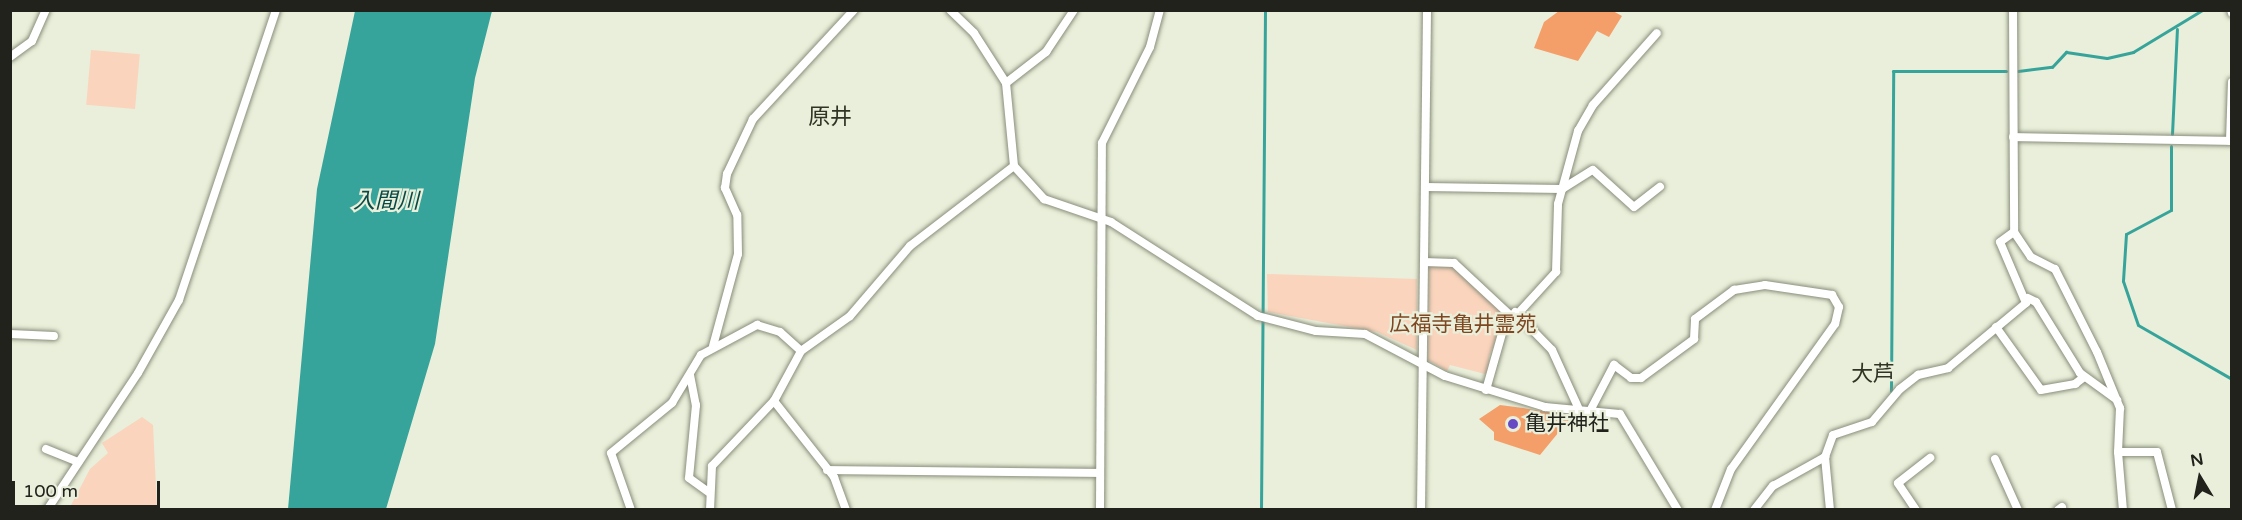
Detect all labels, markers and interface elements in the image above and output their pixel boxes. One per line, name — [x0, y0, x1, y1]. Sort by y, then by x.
district label: 原井 — [808, 105, 852, 131]
water label: 入間川 — [353, 189, 419, 215]
park label: 広福寺亀井霊苑 — [1390, 312, 1536, 338]
district label: 大芦 — [1851, 362, 1895, 388]
place label: 亀井神社 — [1525, 411, 1609, 437]
marker: 亀井神社 — [1506, 417, 1520, 431]
north arrow — [2170, 448, 2230, 508]
text: N — [2189, 449, 2205, 471]
scale bar — [15, 469, 164, 507]
text: 100 m — [23, 480, 78, 502]

